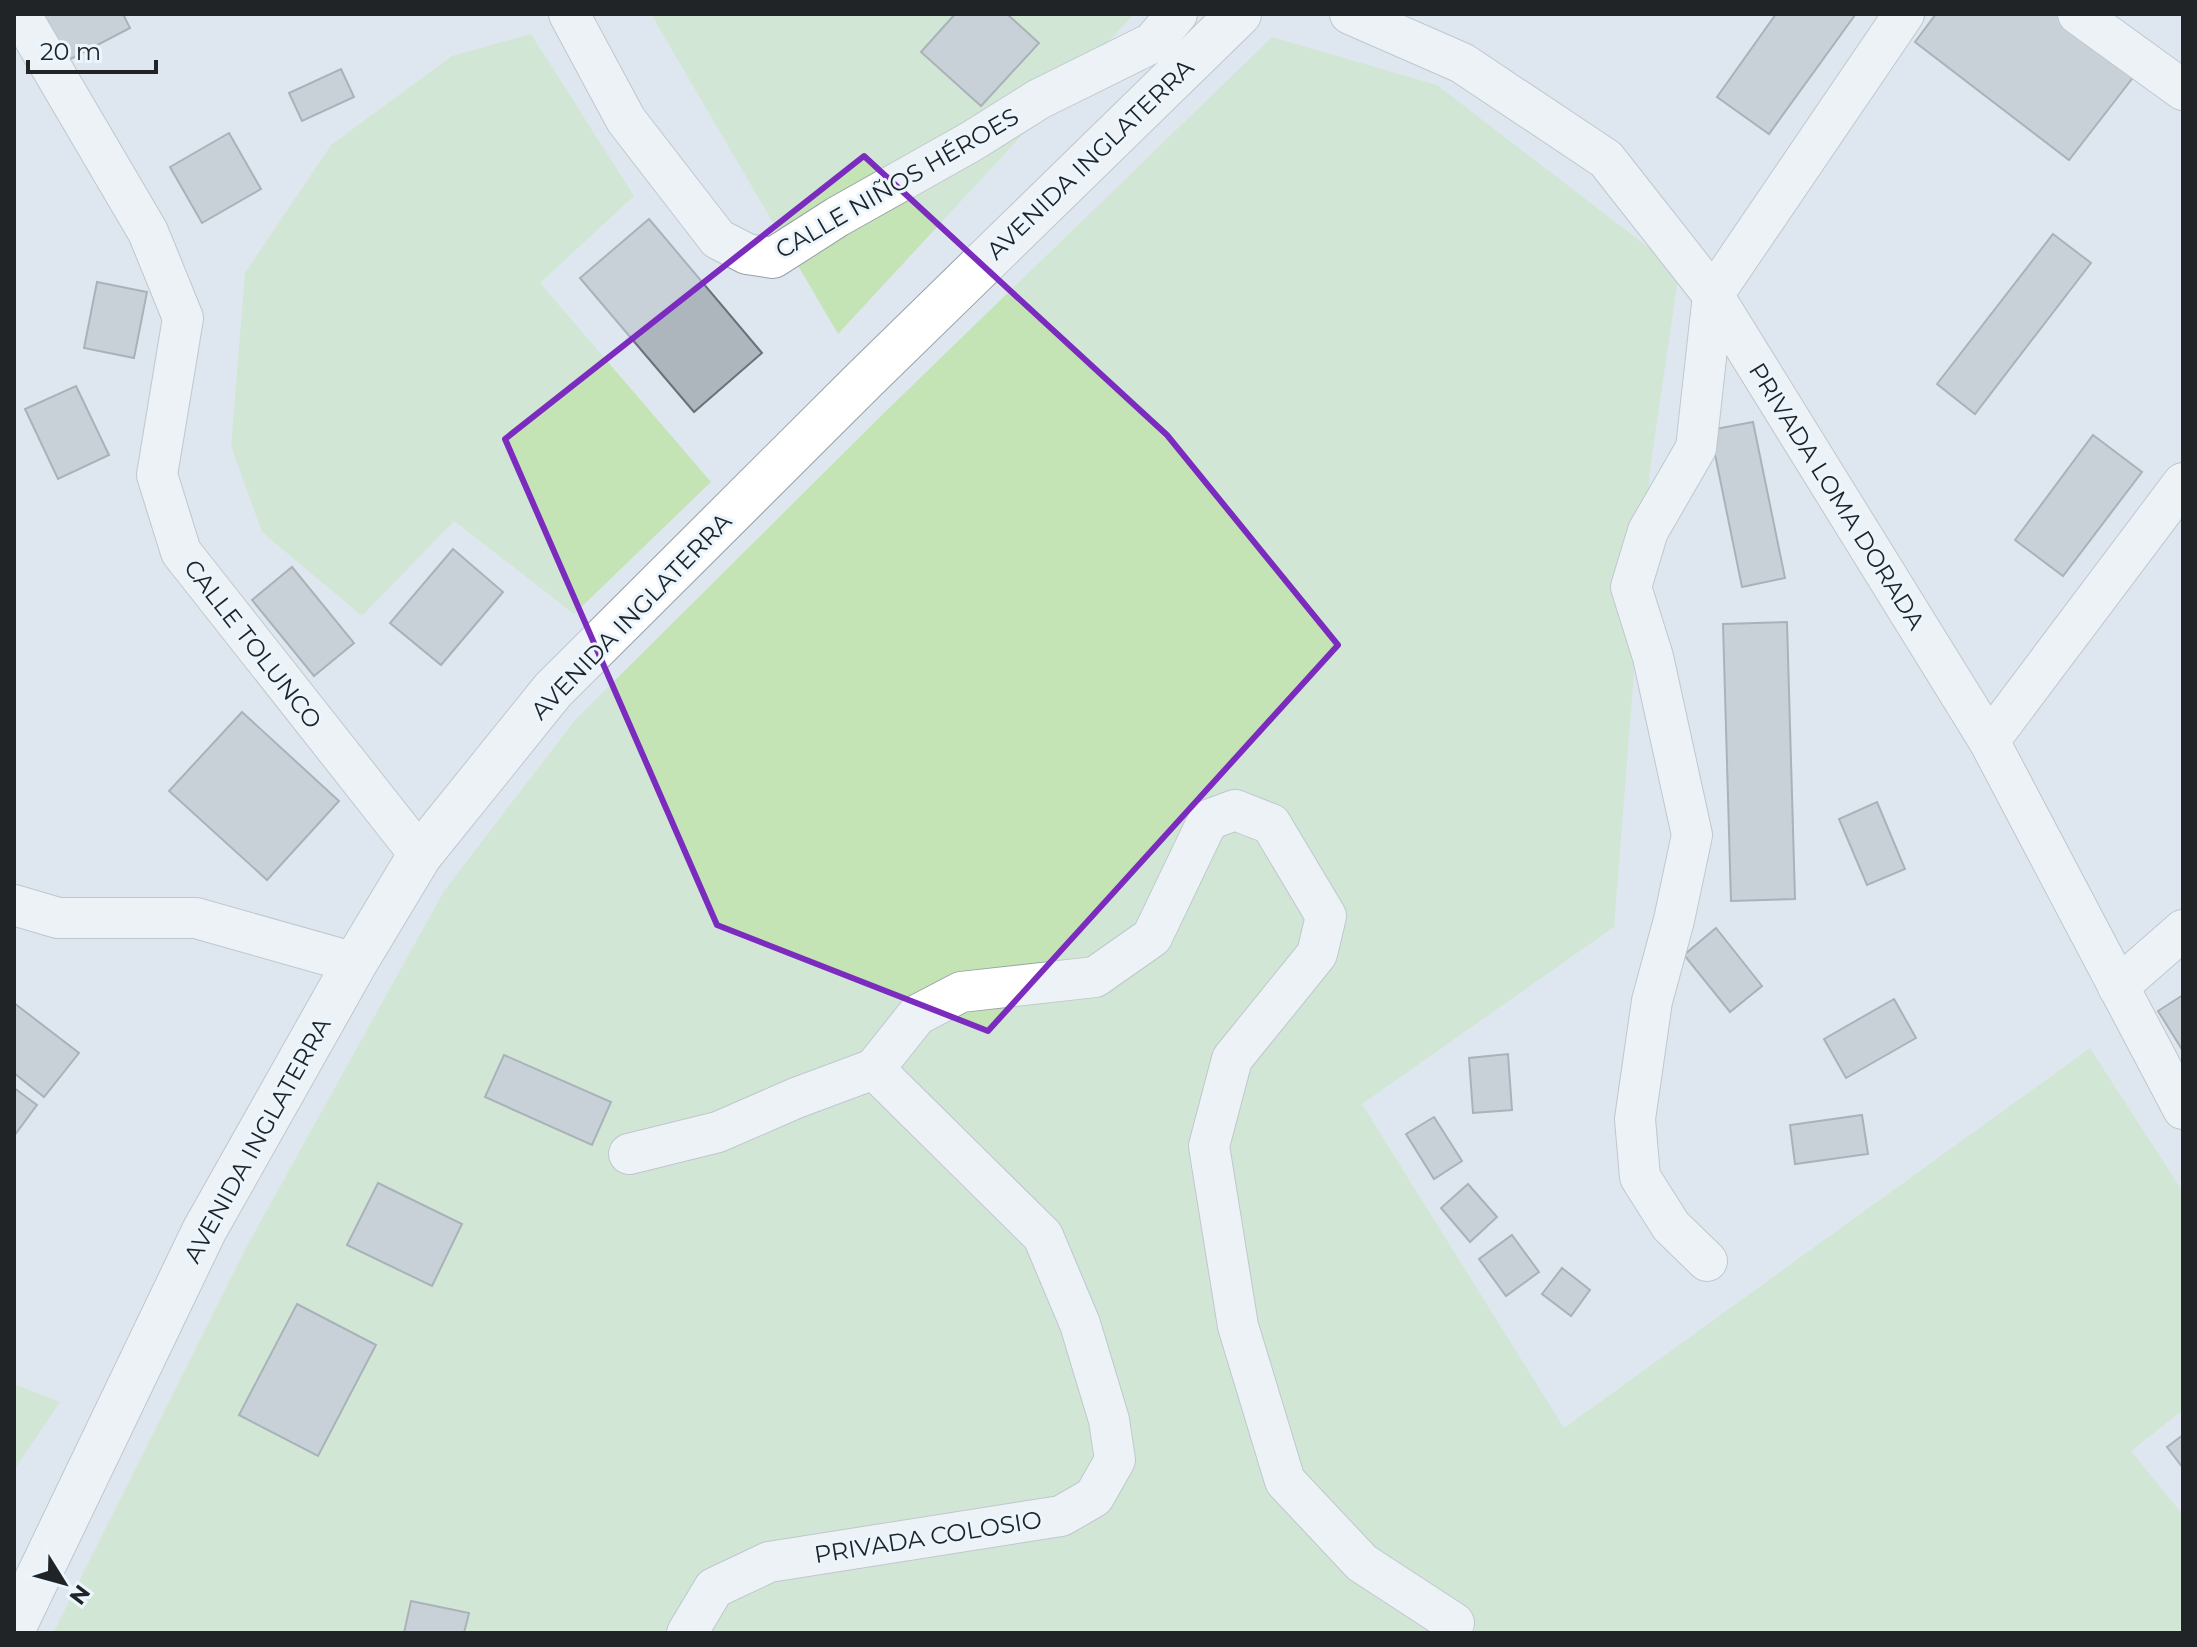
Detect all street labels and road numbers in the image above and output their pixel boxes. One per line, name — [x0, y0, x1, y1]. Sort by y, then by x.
street label: AVENIDA INGLATERRA — [981, 52, 1200, 265]
street label: CALLE NIÑOS HÉROES — [770, 102, 1024, 264]
street label: PRIVADA LOMA DORADA — [1743, 357, 1932, 635]
street label: AVENIDA INGLATERRA — [525, 506, 738, 725]
street label: CALLE TOLUNCO — [178, 554, 328, 734]
street label: AVENIDA INGLATERRA — [177, 1012, 337, 1268]
street label: PRIVADA COLOSIO — [812, 1505, 1044, 1569]

